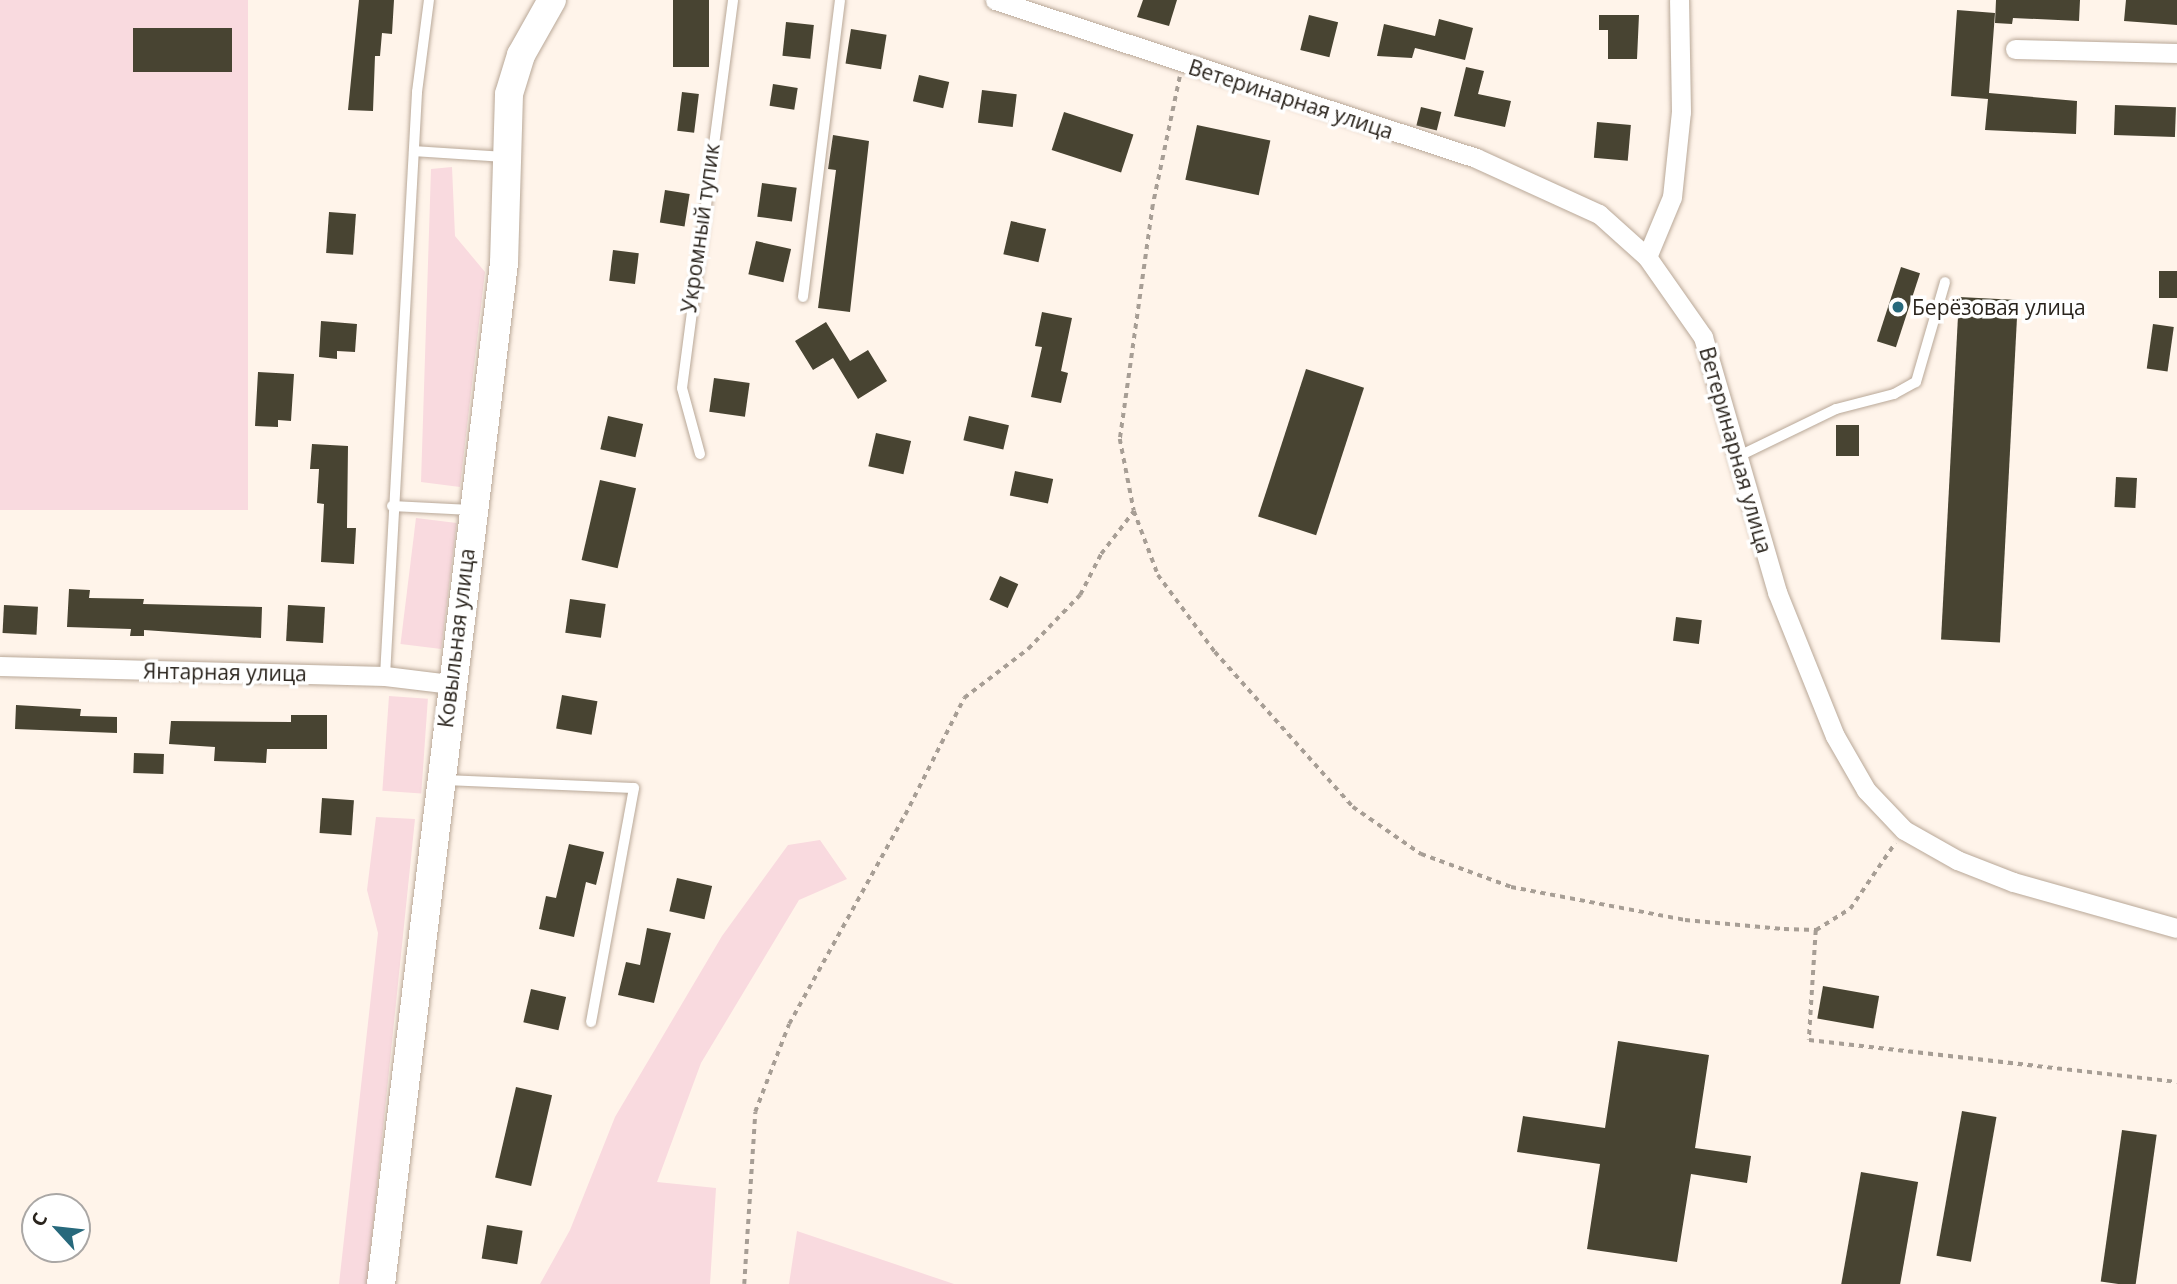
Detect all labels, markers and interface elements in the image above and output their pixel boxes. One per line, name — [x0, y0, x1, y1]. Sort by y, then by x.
street label: Ветеринарная улица — [1185, 54, 1397, 144]
street label: Укромный тупик — [676, 142, 724, 314]
place label: Берёзовая улица — [1912, 294, 2086, 320]
marker: Берёзовая улица — [1890, 299, 1906, 315]
street label: Ветеринарная улица — [1694, 344, 1778, 556]
street label: Ковыльная улица — [432, 547, 480, 729]
street label: Янтарная улица — [143, 658, 307, 686]
north arrow — [21, 1193, 91, 1263]
text: С — [25, 1208, 53, 1231]

